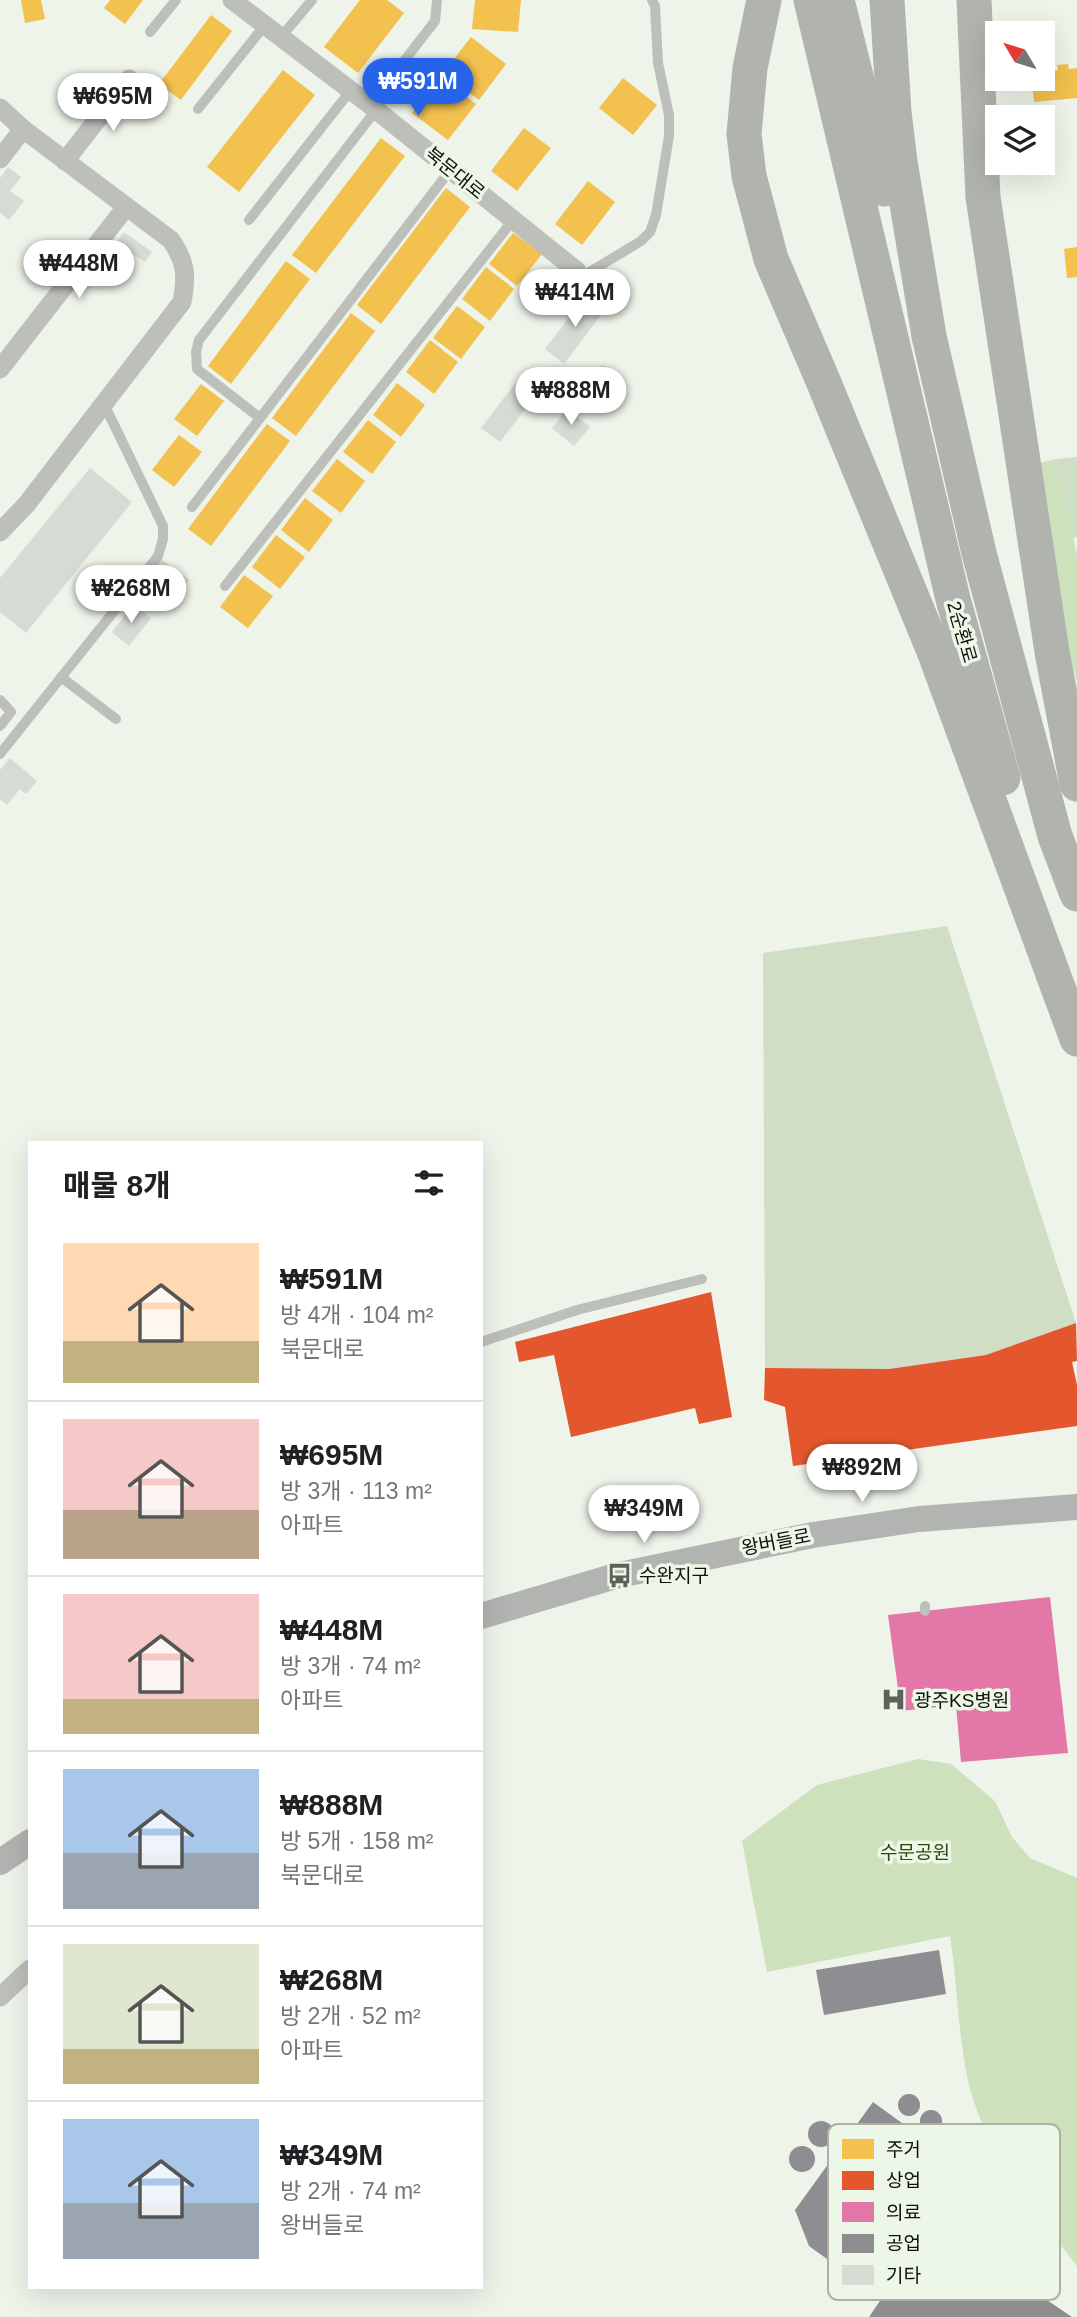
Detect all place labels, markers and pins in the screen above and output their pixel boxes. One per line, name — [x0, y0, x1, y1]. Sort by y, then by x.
pin: ₩591M — [369, 58, 467, 118]
pin: ₩695M — [64, 74, 162, 133]
pin: ₩448M — [30, 240, 128, 300]
pin: ₩414M — [526, 270, 624, 329]
pin: ₩888M — [522, 368, 620, 427]
pin: ₩268M — [82, 566, 180, 625]
pin: ₩892M — [813, 1444, 911, 1504]
pin: ₩349M — [595, 1486, 693, 1545]
bus stop icon: 수완지구 — [605, 1561, 633, 1589]
place label: 수완지구 — [639, 1565, 709, 1586]
hospital icon: 광주KS병원 — [880, 1686, 908, 1714]
place label: 광주KS병원 — [914, 1690, 1009, 1711]

